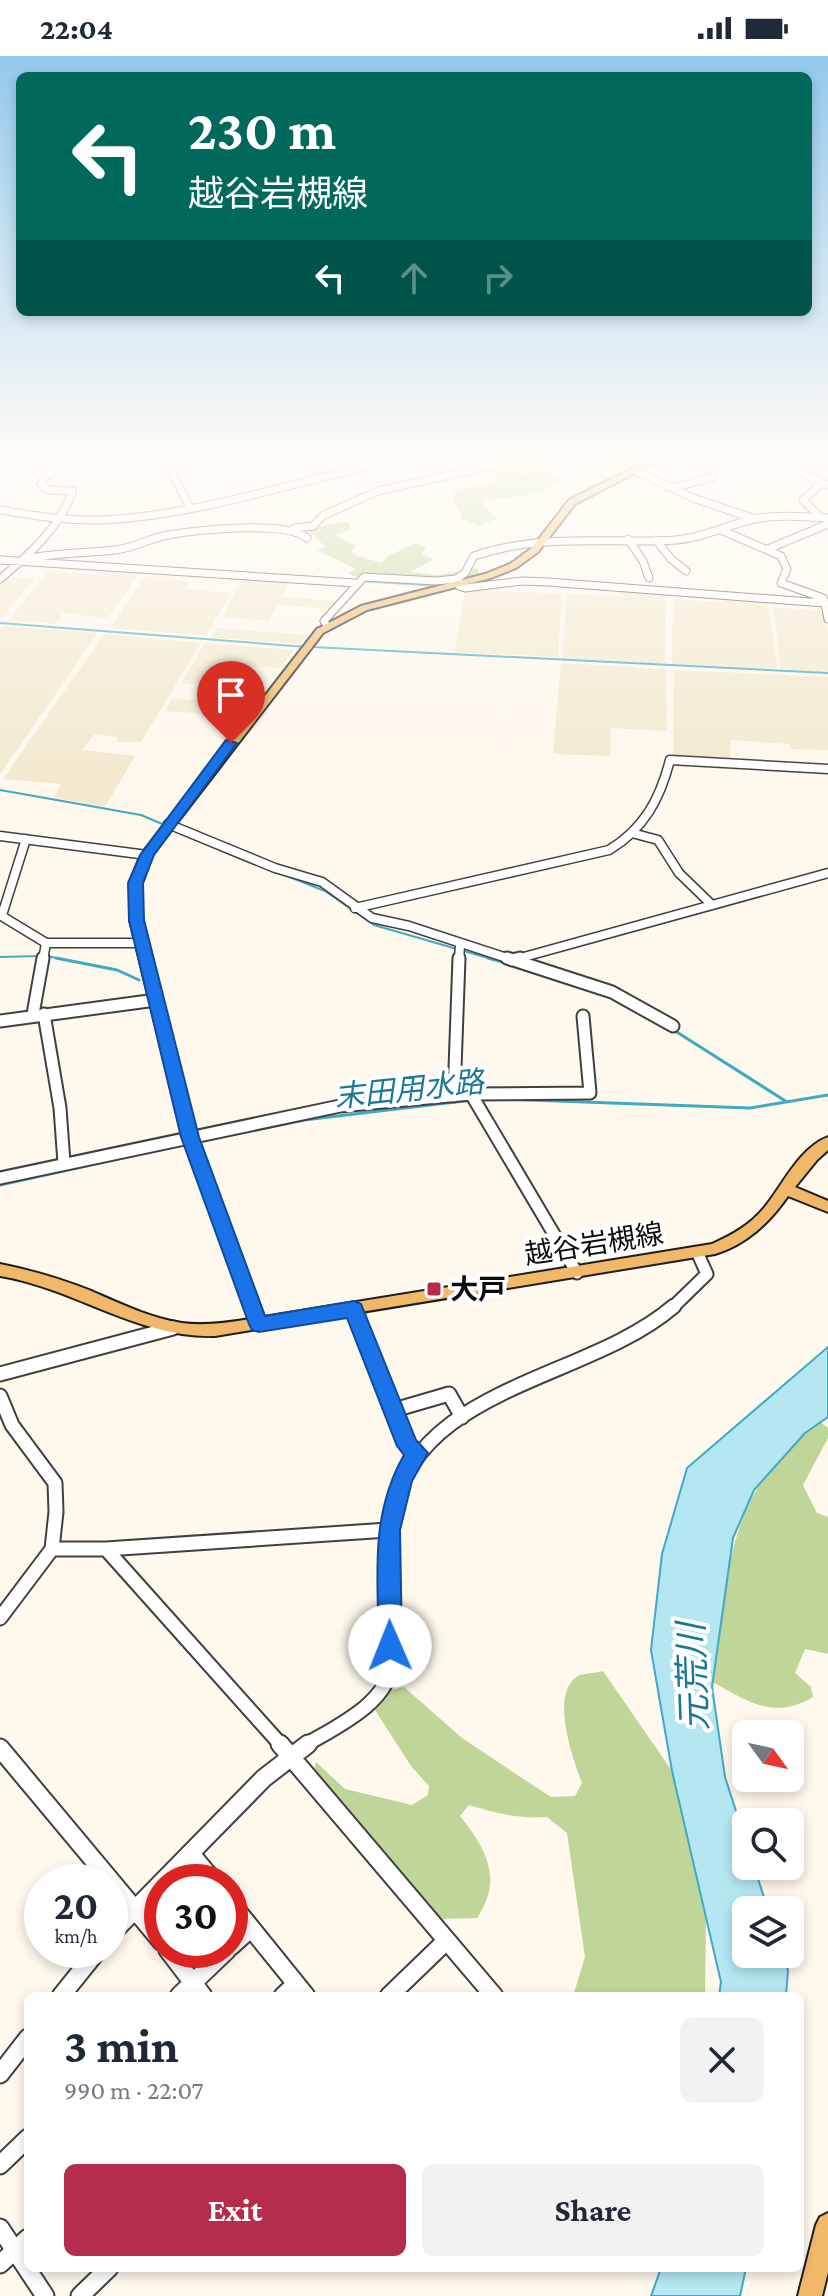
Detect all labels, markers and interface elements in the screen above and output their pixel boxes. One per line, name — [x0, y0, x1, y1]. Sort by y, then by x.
text: 22:04 — [40, 12, 113, 45]
text: 230 m — [188, 99, 336, 161]
icon: left — [56, 104, 160, 208]
text: 越谷岩槻線 — [188, 174, 368, 214]
icon: left — [308, 256, 352, 300]
icon: ahead — [392, 256, 436, 300]
icon: right — [476, 256, 520, 300]
pin — [197, 661, 265, 743]
icon: arrive — [209, 673, 253, 717]
water label: 末田用水路 — [333, 1064, 488, 1113]
street label: 越谷岩槻線 — [522, 1218, 666, 1270]
place label: 大戸 — [450, 1274, 506, 1305]
marker: 大戸 — [425, 1280, 443, 1298]
position arrow — [348, 1604, 432, 1688]
water label: 元荒川 — [671, 1618, 715, 1732]
north arrow — [732, 1720, 804, 1792]
map controls — [732, 1720, 804, 1968]
button: search — [732, 1808, 804, 1880]
speed limit sign: 30 — [144, 1864, 248, 1968]
text: 20 — [54, 1883, 98, 1928]
button: layers — [732, 1896, 804, 1968]
text: km/h — [54, 1925, 98, 1947]
button: close — [680, 2018, 764, 2102]
text: 3 min — [64, 2019, 179, 2072]
text: 990 m · 22:07 — [64, 2076, 204, 2105]
button: Exit — [64, 2164, 406, 2256]
button: Share — [422, 2164, 764, 2256]

